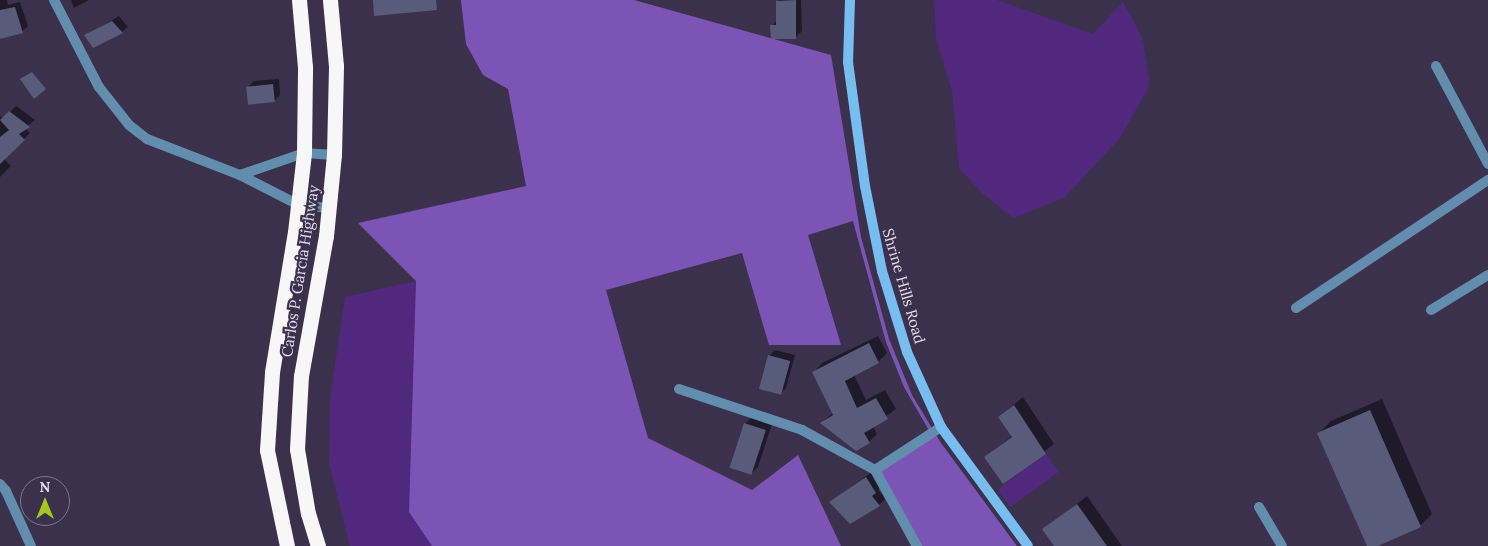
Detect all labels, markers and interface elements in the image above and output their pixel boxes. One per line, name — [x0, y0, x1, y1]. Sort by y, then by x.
street label: Carlos P. Garcia Highway — [277, 184, 323, 358]
street label: Shrine Hills Road — [879, 226, 929, 346]
north arrow — [20, 476, 70, 526]
text: N — [40, 478, 50, 496]

